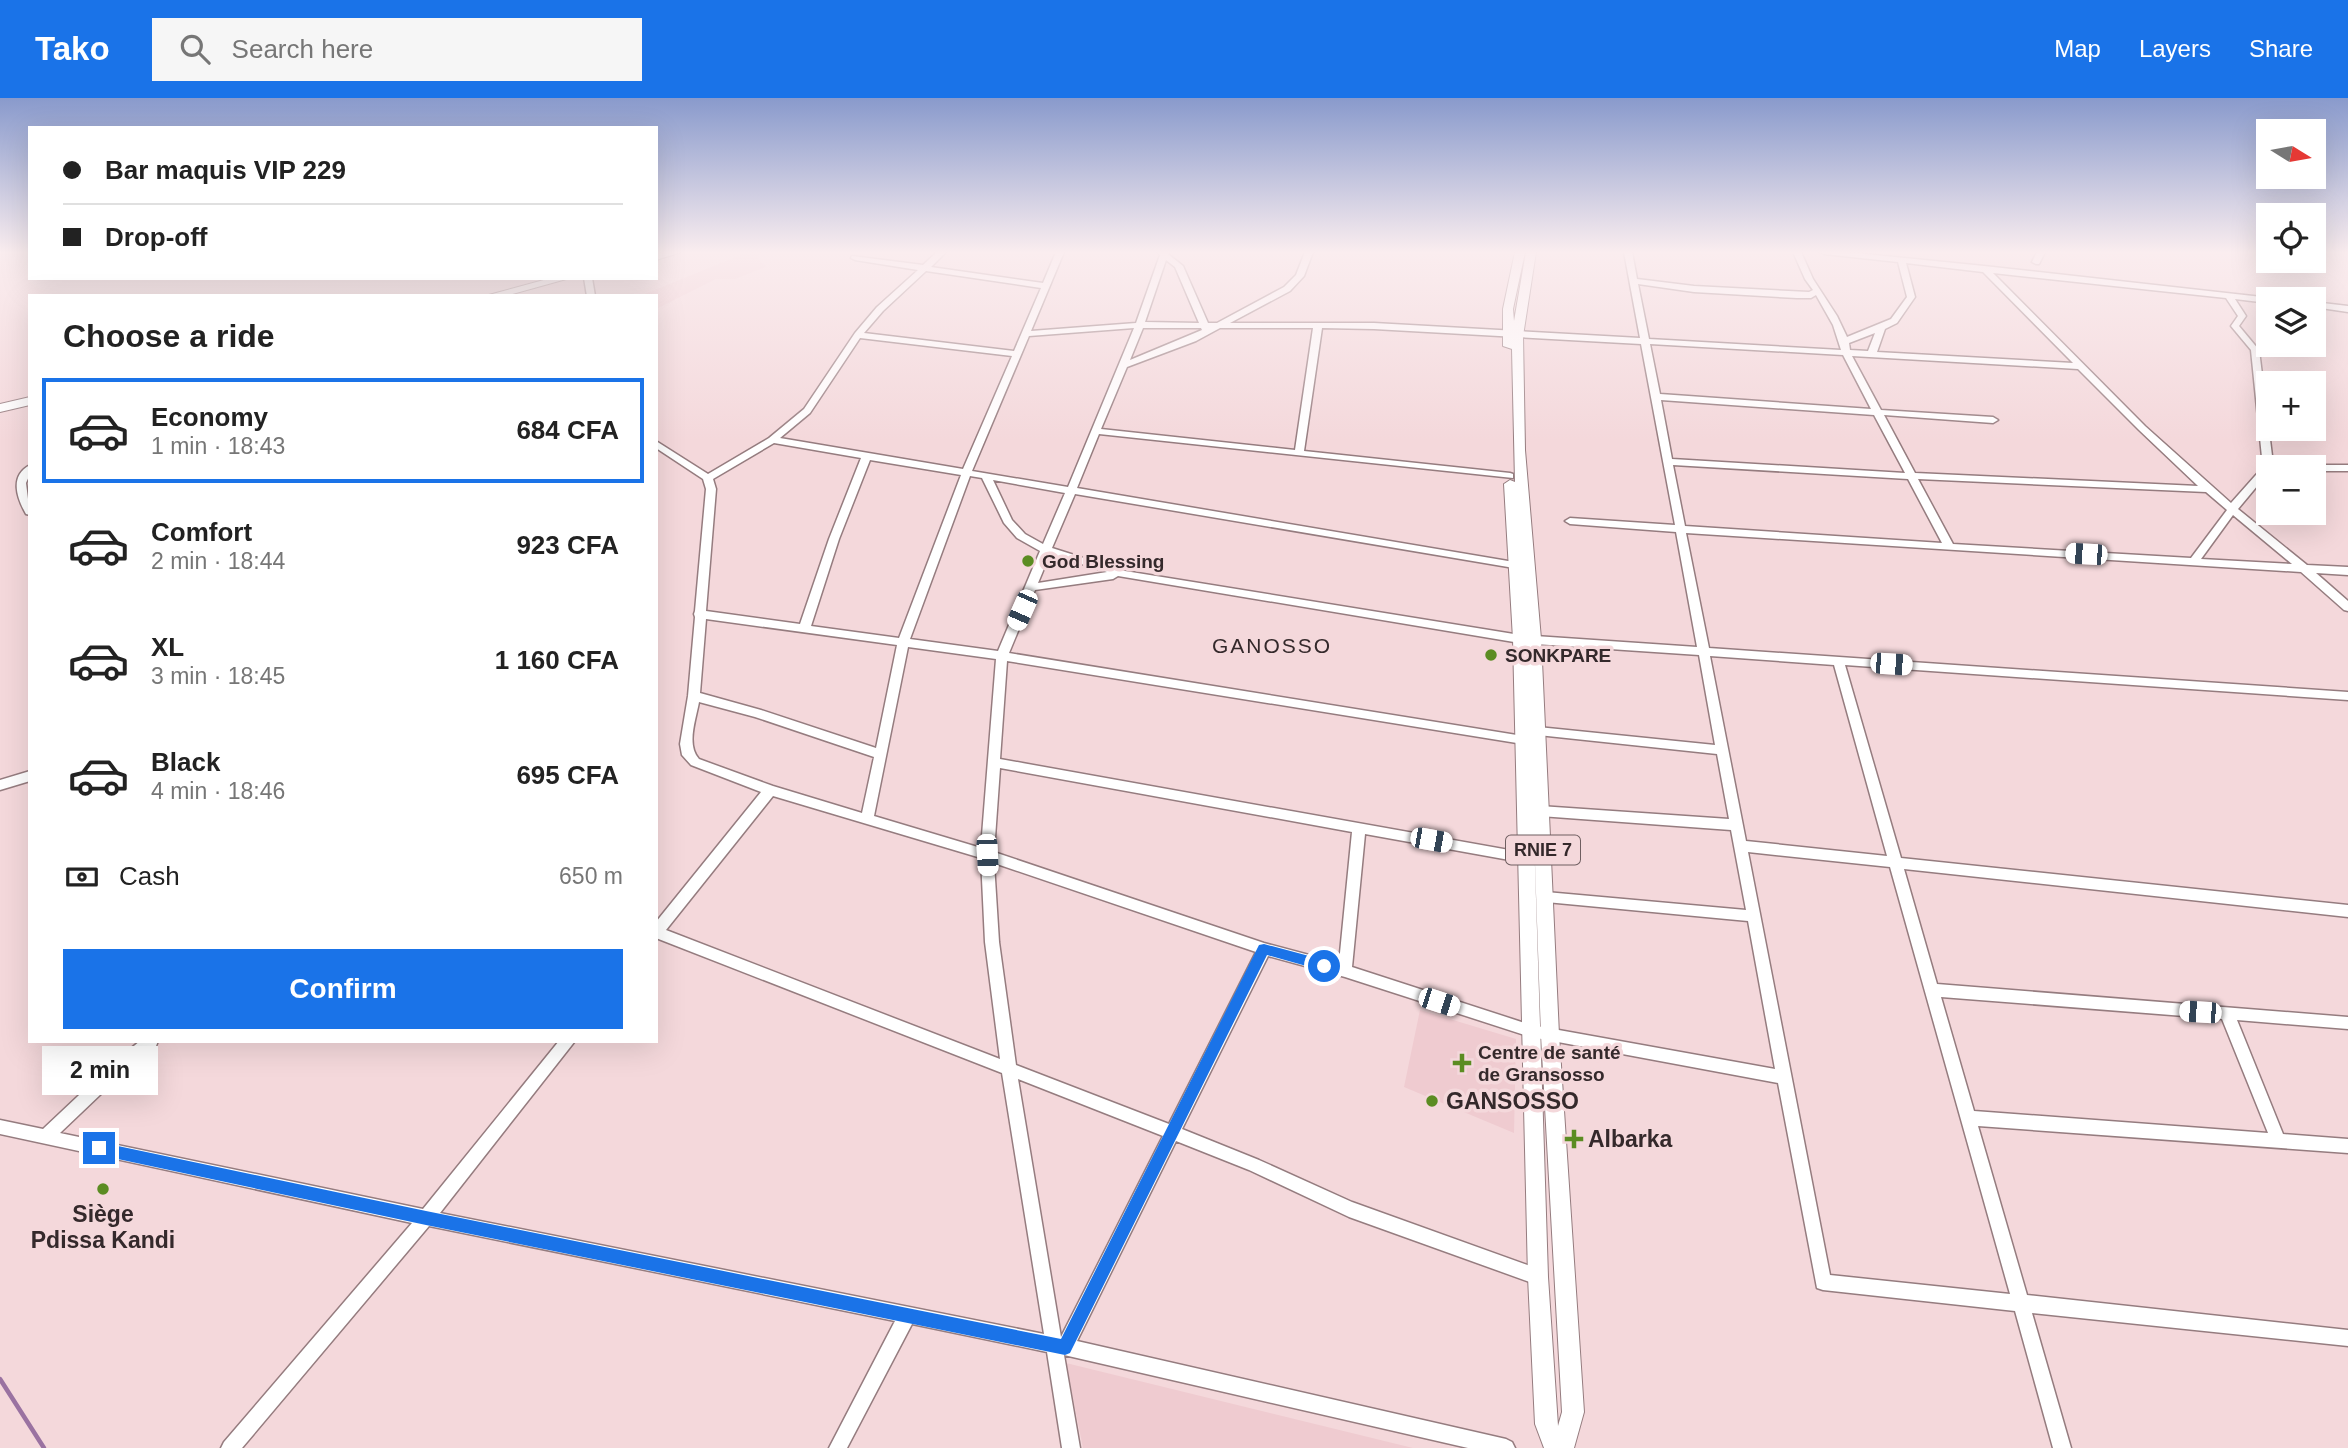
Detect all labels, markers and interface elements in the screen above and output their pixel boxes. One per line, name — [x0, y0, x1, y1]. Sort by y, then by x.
search box — [152, 18, 642, 81]
text: Tako — [35, 30, 110, 67]
icon: search — [176, 30, 214, 68]
text: Search here — [232, 34, 373, 64]
text: Map — [2054, 35, 2101, 62]
text: Layers — [2139, 35, 2211, 62]
text: Share — [2249, 35, 2313, 62]
north arrow — [2256, 119, 2326, 189]
map controls — [2256, 119, 2326, 525]
text: Bar maquis VIP 229 — [105, 155, 346, 185]
button: locate — [2256, 203, 2326, 273]
text: Drop-off — [105, 222, 208, 252]
button: layers — [2256, 287, 2326, 357]
text: Choose a ride — [63, 318, 275, 354]
button: + — [2256, 371, 2326, 441]
icon: car — [67, 399, 130, 462]
text: Economy — [151, 402, 268, 432]
text: 684 CFA — [516, 415, 619, 445]
text: 1 min · 18:43 — [151, 433, 285, 459]
button: − — [2256, 455, 2326, 525]
icon: car — [67, 514, 130, 577]
text: Comfort — [151, 517, 252, 547]
text: 923 CFA — [516, 530, 619, 560]
car — [2065, 542, 2108, 566]
text: 2 min · 18:44 — [151, 548, 285, 574]
place label: God Blessing — [1042, 551, 1164, 572]
marker: God Blessing — [1020, 553, 1036, 569]
car — [1004, 587, 1041, 633]
icon: car — [67, 629, 130, 692]
text: XL — [151, 632, 184, 662]
district label: GANOSSO — [1212, 634, 1332, 657]
text: 1 160 CFA — [495, 645, 619, 675]
place label: SONKPARE — [1505, 645, 1611, 666]
marker: SONKPARE — [1483, 647, 1499, 663]
car — [1870, 652, 1913, 676]
text: 3 min · 18:45 — [151, 663, 285, 689]
icon: car — [67, 744, 130, 807]
text: Black — [151, 747, 220, 777]
text: 695 CFA — [516, 760, 619, 790]
text: 4 min · 18:46 — [151, 778, 285, 804]
car — [1409, 826, 1454, 854]
car — [976, 833, 999, 877]
road number: RNIE 7 — [1506, 836, 1580, 864]
icon: cash — [63, 858, 101, 896]
text: Cash — [119, 861, 180, 891]
text: 650 m — [559, 863, 623, 889]
button: Confirm — [63, 949, 623, 1029]
route start — [1308, 950, 1340, 982]
car — [1416, 986, 1463, 1018]
car — [2179, 1000, 2222, 1024]
place label: Centre de santé de Gransosso — [1478, 1042, 1621, 1085]
callout: 2 min — [41, 1046, 157, 1096]
marker: Centre de santé de Gransosso — [1452, 1053, 1472, 1073]
text: 2 min — [70, 1057, 130, 1083]
place label: GANSOSSO — [1446, 1088, 1579, 1114]
marker: GANSOSSO — [1424, 1093, 1440, 1109]
place label: Albarka — [1588, 1126, 1673, 1152]
marker: Albarka — [1566, 1131, 1582, 1147]
route end — [83, 1132, 115, 1164]
marker: Siège Pdissa Kandi — [95, 1181, 111, 1197]
place label: Siège Pdissa Kandi — [31, 1201, 175, 1253]

